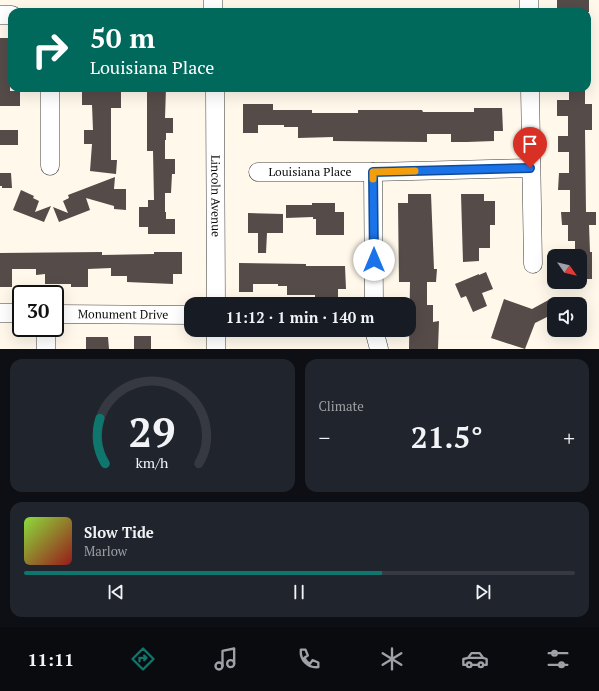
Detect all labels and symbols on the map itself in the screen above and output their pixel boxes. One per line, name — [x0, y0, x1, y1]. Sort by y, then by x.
pin — [513, 127, 547, 168]
street label: Lincoln Avenue — [208, 155, 224, 237]
street label: Louisiana Place — [268, 164, 352, 179]
position arrow — [353, 239, 395, 281]
north arrow — [547, 249, 587, 289]
speed limit sign: 30 — [12, 285, 64, 337]
street label: Monument Drive — [78, 306, 168, 322]

